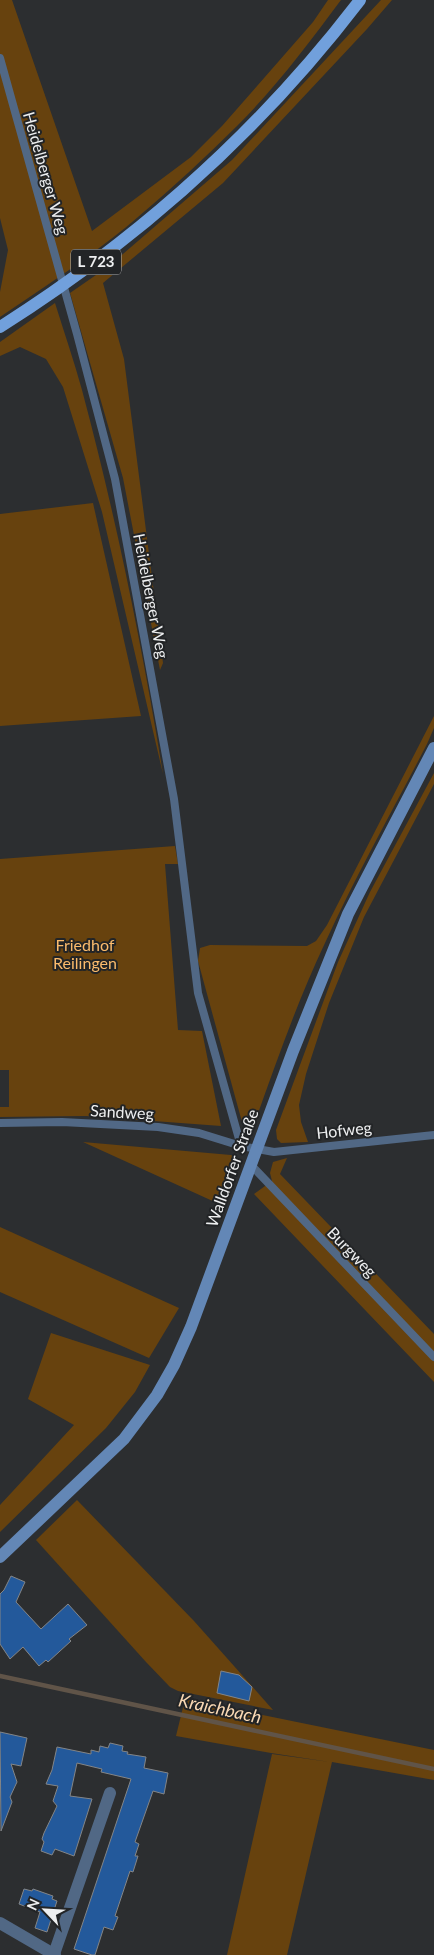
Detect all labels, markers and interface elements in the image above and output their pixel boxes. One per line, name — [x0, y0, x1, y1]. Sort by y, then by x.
street label: Heidelberger Weg — [20, 109, 73, 236]
road number: L 723 — [71, 250, 121, 274]
street label: Heidelberger Weg — [130, 532, 173, 660]
park label: Friedhof Reilingen — [53, 935, 117, 972]
street label: Sandweg — [90, 1100, 154, 1123]
street label: Walldorfer Straße — [201, 1106, 262, 1229]
street label: Hofweg — [315, 1117, 373, 1142]
street label: Burgweg — [324, 1223, 381, 1281]
water label: Kraichbach — [177, 1689, 264, 1728]
north arrow — [20, 1885, 70, 1935]
text: N — [23, 1896, 43, 1913]

